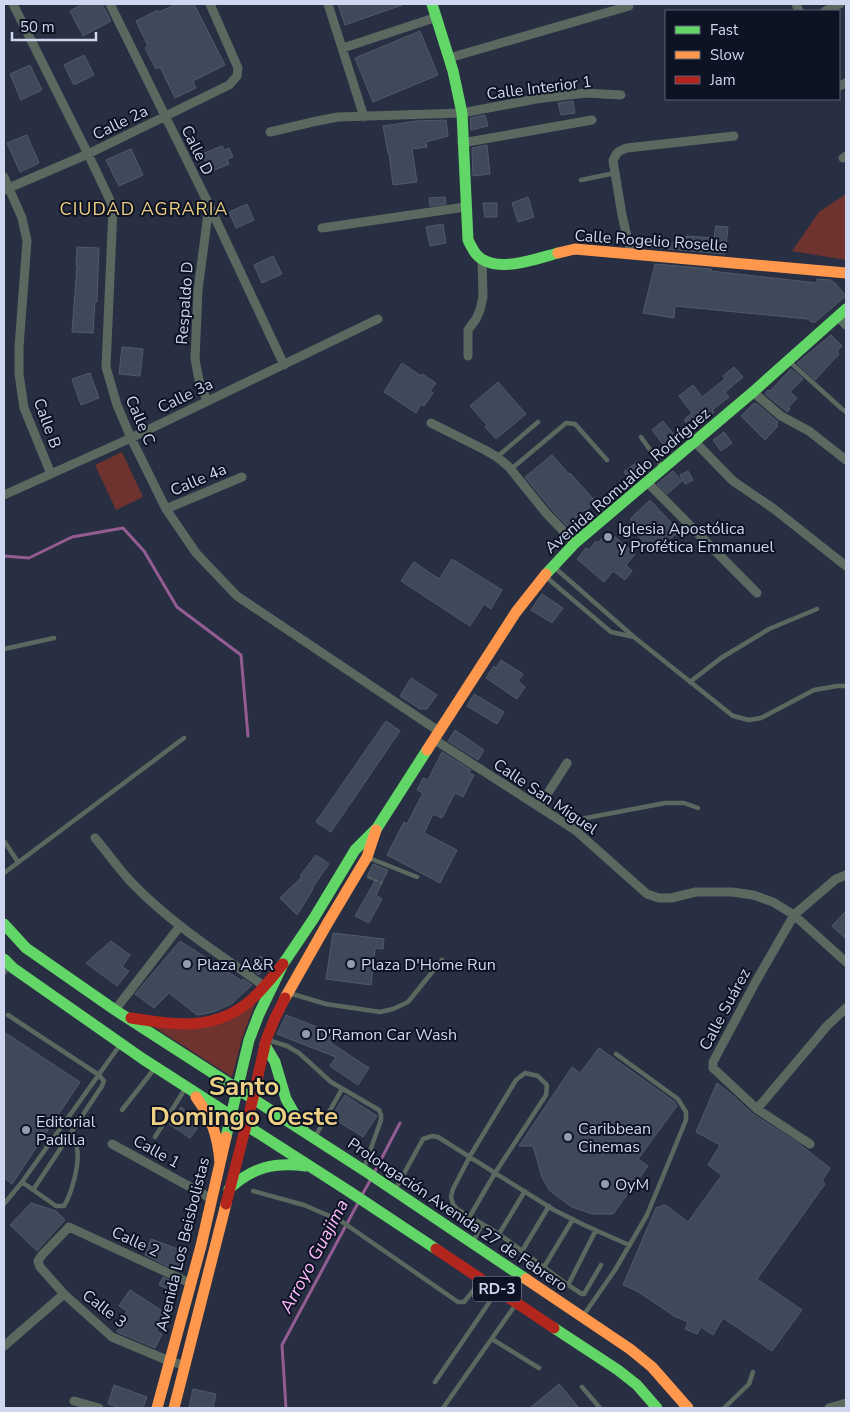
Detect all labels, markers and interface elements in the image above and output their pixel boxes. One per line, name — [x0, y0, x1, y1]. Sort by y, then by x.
scale bar — [12, 10, 96, 42]
legend — [665, 10, 840, 100]
text: 50 m — [20, 17, 55, 37]
text: Fast — [710, 20, 739, 40]
text: Slow — [710, 45, 745, 65]
text: Jam — [709, 70, 736, 90]
street label: Calle Interior 1 — [485, 71, 593, 105]
street label: Calle 2a — [89, 100, 152, 146]
street label: Calle D — [176, 122, 219, 179]
district label: CIUDAD AGRARIA — [60, 197, 228, 221]
street label: Calle Rogelio Roselle — [574, 225, 728, 257]
street label: Respaldo D — [171, 261, 199, 345]
street label: Calle 3a — [154, 373, 217, 419]
street label: Calle C — [120, 392, 160, 449]
street label: Calle B — [28, 395, 66, 451]
street label: Avenida Romualdo Rodríguez — [540, 403, 715, 559]
street label: Calle 4a — [167, 458, 230, 502]
place label: Iglesia Apostólica y Profética Emmanuel — [618, 518, 774, 558]
marker: Iglesia Apostólica y Profética Emmanuel — [602, 531, 614, 543]
street label: Calle San Miguel — [489, 754, 602, 840]
place label: Plaza A&R — [197, 954, 274, 976]
place label: Plaza D'Home Run — [361, 954, 496, 976]
marker: Plaza A&R — [181, 958, 193, 970]
marker: Plaza D'Home Run — [345, 958, 357, 970]
street label: Calle Suárez — [694, 965, 756, 1054]
place label: D'Ramon Car Wash — [316, 1024, 457, 1046]
marker: D'Ramon Car Wash — [300, 1028, 312, 1040]
district label: Santo Domingo Oeste — [150, 1069, 338, 1134]
place label: Editorial Padilla — [36, 1111, 96, 1151]
place label: Caribbean Cinemas — [578, 1118, 651, 1158]
marker: Editorial Padilla — [20, 1124, 32, 1136]
street label: Calle 1 — [129, 1130, 184, 1174]
marker: Caribbean Cinemas — [562, 1131, 574, 1143]
street label: Prolongación Avenida 27 de Febrero — [343, 1133, 572, 1297]
street label: Avenida Los Beisbolistas — [151, 1155, 215, 1334]
place label: OyM — [615, 1174, 649, 1196]
marker: OyM — [599, 1178, 611, 1190]
water label: Arroyo Guajima — [273, 1195, 354, 1318]
street label: Calle 2 — [108, 1221, 163, 1263]
road number: RD-3 — [473, 1276, 521, 1302]
street label: Calle 3 — [78, 1285, 131, 1333]

